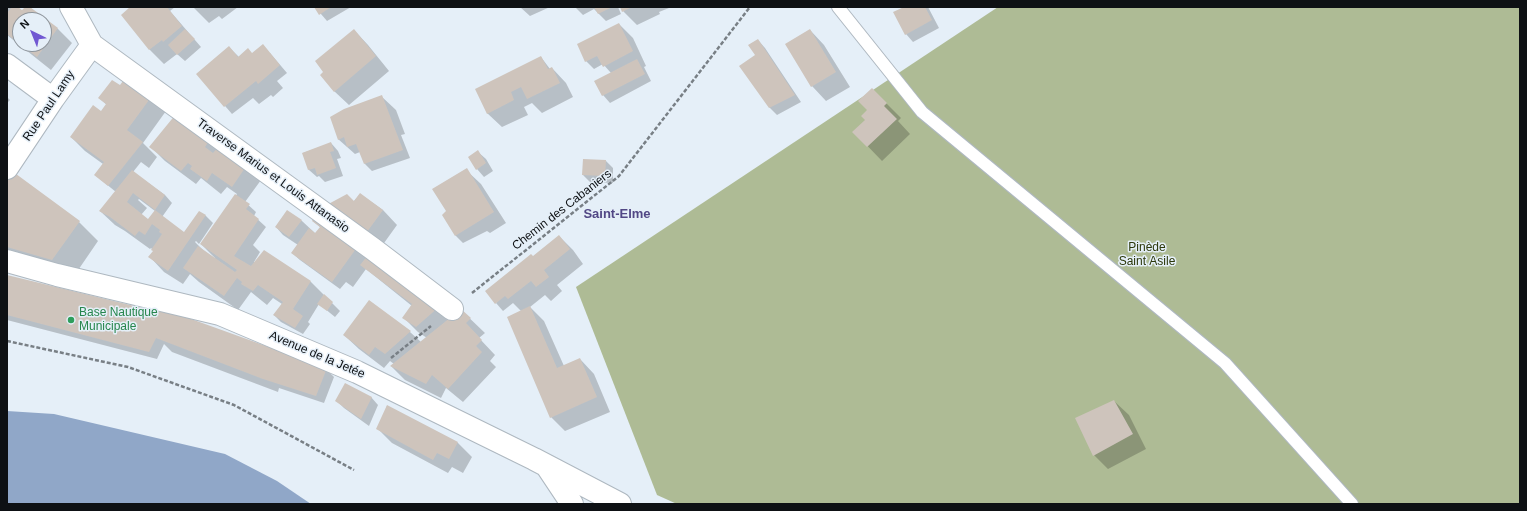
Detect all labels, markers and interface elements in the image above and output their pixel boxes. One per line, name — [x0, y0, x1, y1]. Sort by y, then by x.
north arrow — [12, 12, 52, 52]
text: N — [17, 17, 31, 31]
street label: Rue Paul Lamy — [20, 68, 78, 144]
street label: Traverse Marius et Louis Attanasio — [194, 116, 352, 236]
street label: Chemin des Cabaniers — [509, 167, 615, 253]
district label: Saint-Elme — [583, 206, 651, 222]
park label: Pinède Saint Asile — [1119, 241, 1175, 269]
place label: Base Nautique Municipale — [79, 306, 158, 334]
marker: Base Nautique Municipale — [66, 315, 76, 325]
street label: Avenue de la Jetée — [267, 328, 367, 382]

